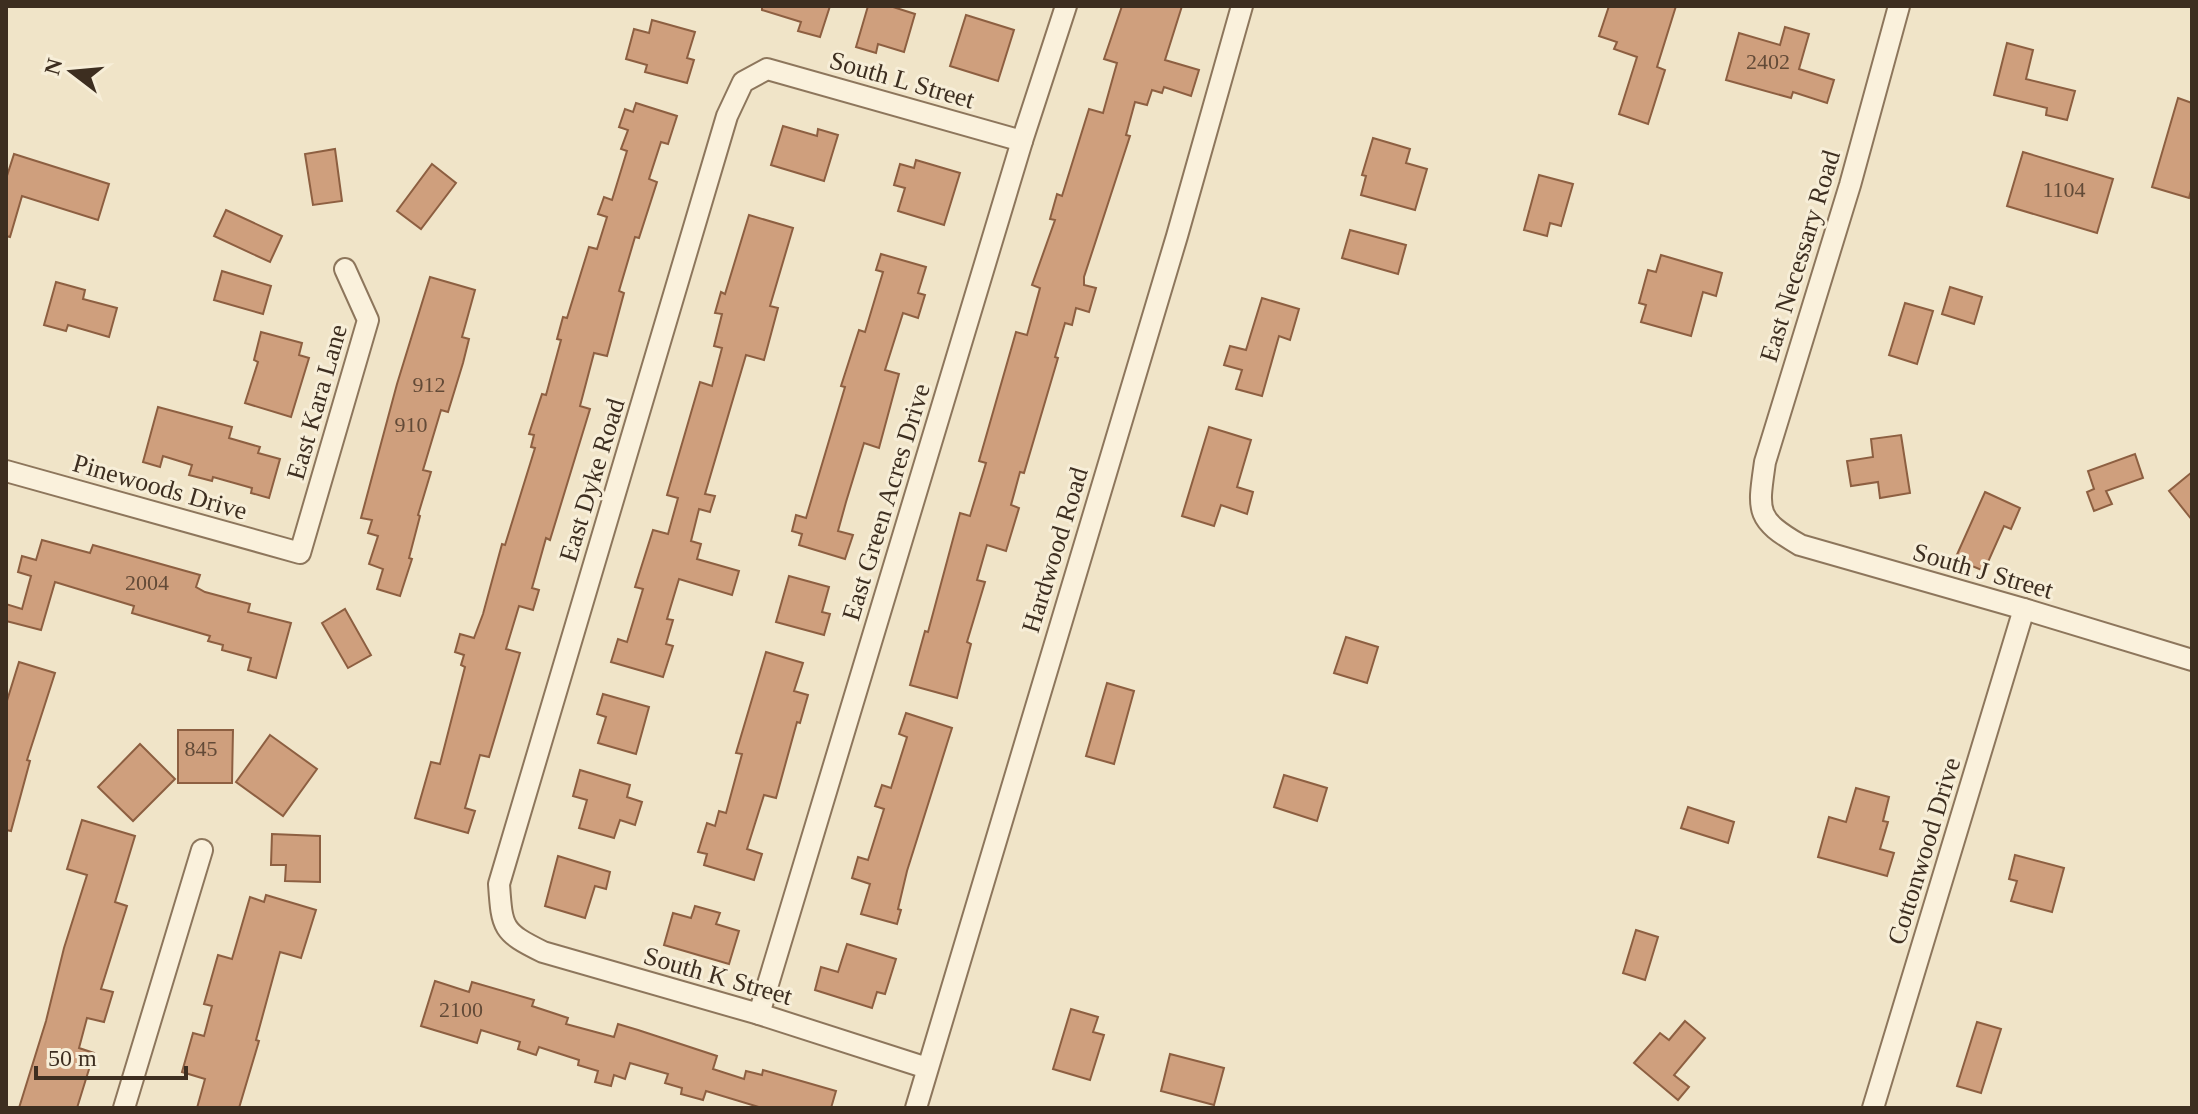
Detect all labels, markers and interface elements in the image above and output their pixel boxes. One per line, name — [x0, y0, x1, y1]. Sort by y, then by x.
north arrow — [32, 32, 112, 112]
street label: South L Street — [826, 45, 978, 115]
house number: 2402 — [1746, 49, 1790, 74]
text: N — [39, 55, 67, 78]
street label: East Necessary Road — [1754, 147, 1846, 365]
house number: 1104 — [2042, 177, 2086, 202]
street label: East Kara Lane — [281, 321, 353, 483]
house number: 912 — [413, 372, 446, 397]
street label: East Green Acres Drive — [836, 380, 936, 624]
street label: East Dyke Road — [553, 395, 631, 565]
house number: 910 — [395, 412, 428, 437]
street label: Pinewoods Drive — [70, 448, 250, 526]
street label: Hardwood Road — [1016, 464, 1094, 636]
street label: South J Street — [1910, 537, 2057, 605]
house number: 2004 — [125, 570, 169, 595]
house number: 845 — [185, 736, 218, 761]
street label: Cottonwood Drive — [1882, 754, 1966, 948]
street label: South K Street — [640, 941, 796, 1011]
house number: 2100 — [439, 997, 483, 1022]
scale bar — [36, 1030, 186, 1080]
text: 50 m — [48, 1045, 97, 1071]

